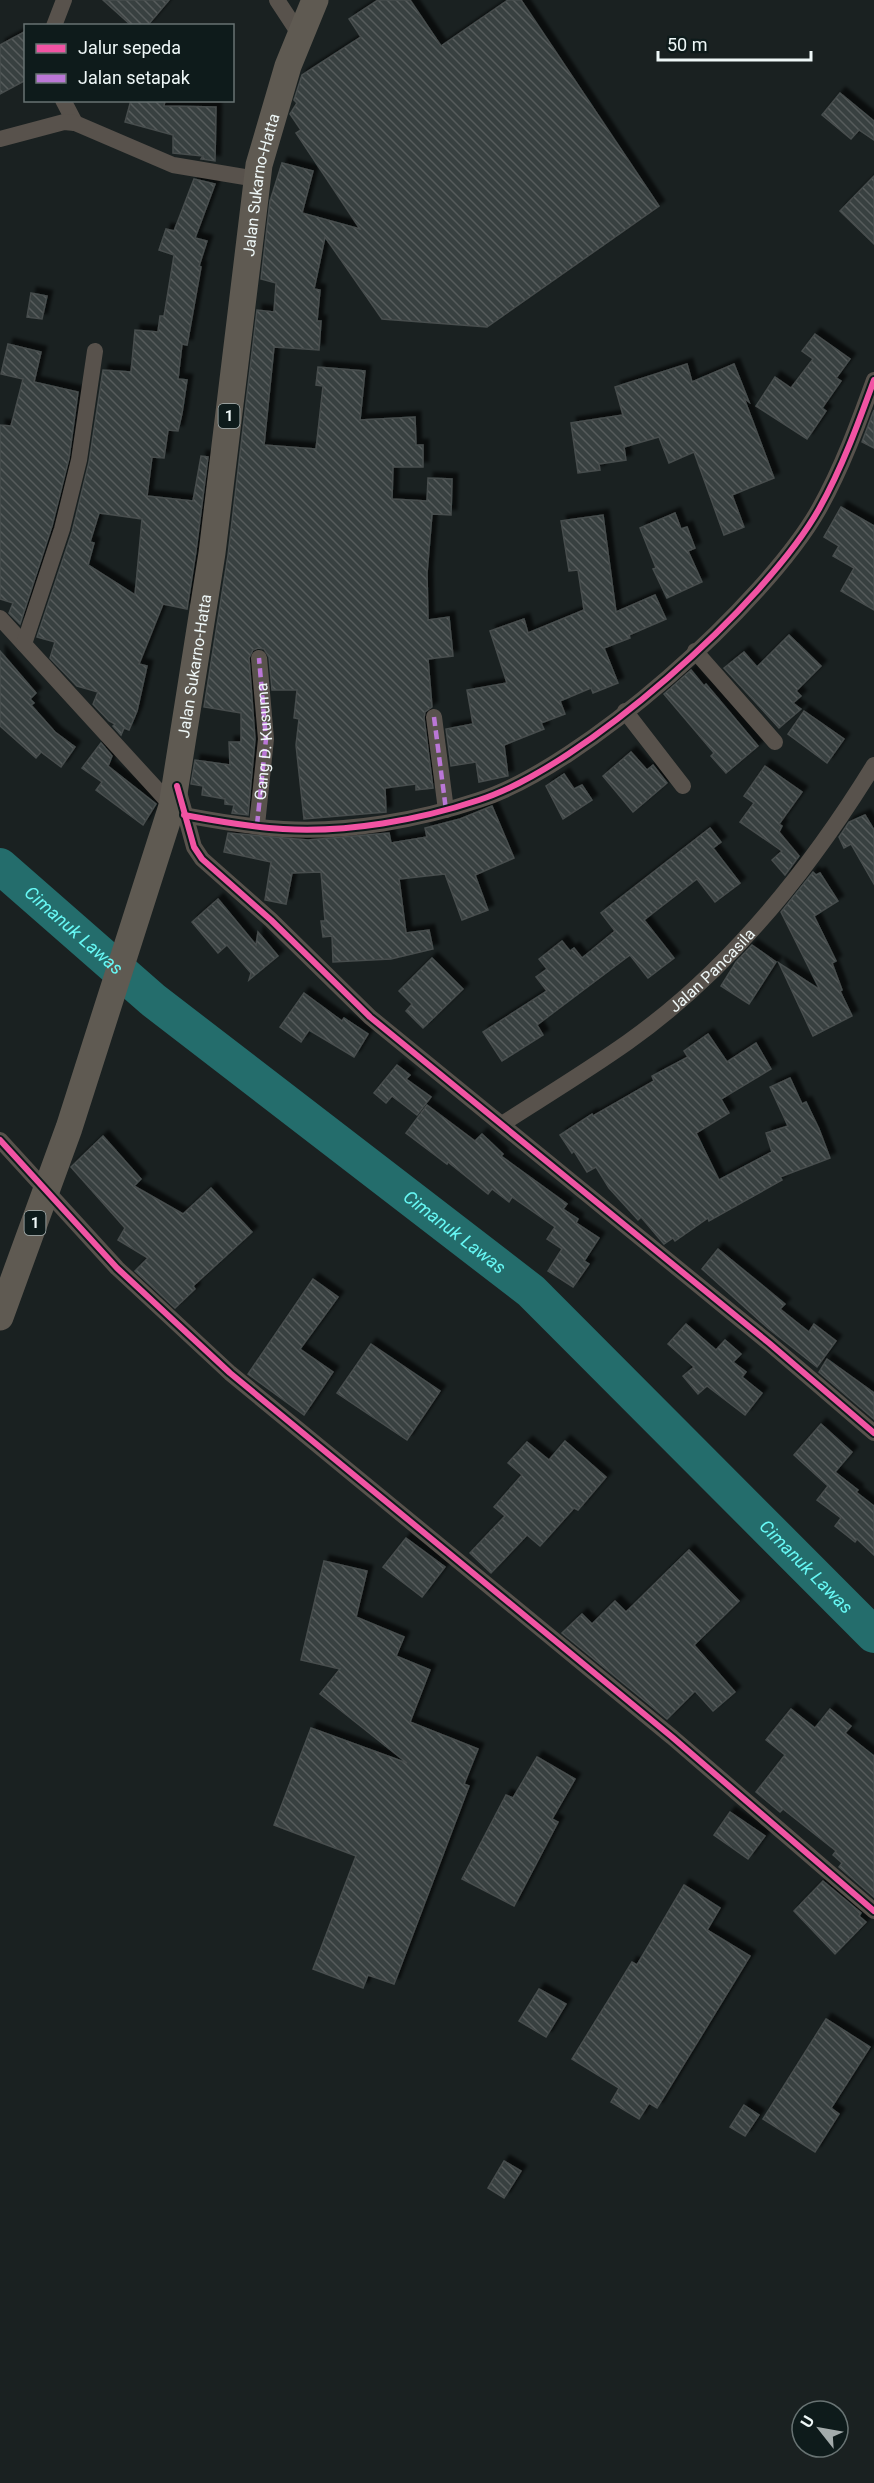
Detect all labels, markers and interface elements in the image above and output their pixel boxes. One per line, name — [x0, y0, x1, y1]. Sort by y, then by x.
legend — [24, 24, 234, 102]
scale bar — [658, 24, 811, 62]
text: 50 m — [667, 34, 707, 55]
text: Jalur sepeda — [78, 37, 181, 58]
text: Jalan setapak — [78, 67, 191, 88]
street label: Jalan Sukarno-Hatta — [239, 111, 284, 257]
road number: 1 — [218, 404, 240, 428]
street label: Jalan Sukarno-Hatta — [174, 593, 215, 739]
street label: Gang D. Kusuma — [251, 682, 276, 801]
water label: Cimanuk Lawas — [21, 882, 127, 979]
street label: Jalan Pancasila — [665, 924, 759, 1016]
water label: Cimanuk Lawas — [400, 1186, 510, 1278]
road number: 1 — [24, 1211, 46, 1235]
water label: Cimanuk Lawas — [755, 1515, 857, 1618]
north arrow — [790, 2399, 850, 2459]
text: U — [797, 2412, 818, 2431]

